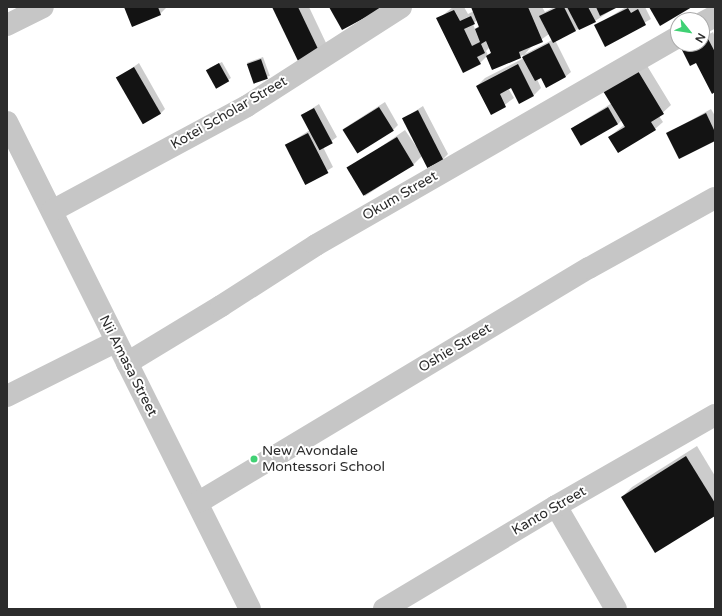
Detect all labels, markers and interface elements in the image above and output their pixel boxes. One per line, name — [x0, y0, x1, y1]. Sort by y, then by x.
north arrow — [670, 12, 710, 52]
text: N — [692, 31, 708, 45]
street label: Kotei Scholar Street — [168, 73, 290, 153]
street label: Okum Street — [359, 168, 441, 224]
street label: Nii Amasa Street — [95, 313, 161, 419]
street label: Oshie Street — [416, 320, 494, 376]
place label: New Avondale Montessori School — [262, 443, 385, 476]
marker: New Avondale Montessori School — [249, 454, 259, 464]
street label: Kanto Street — [509, 483, 589, 539]

